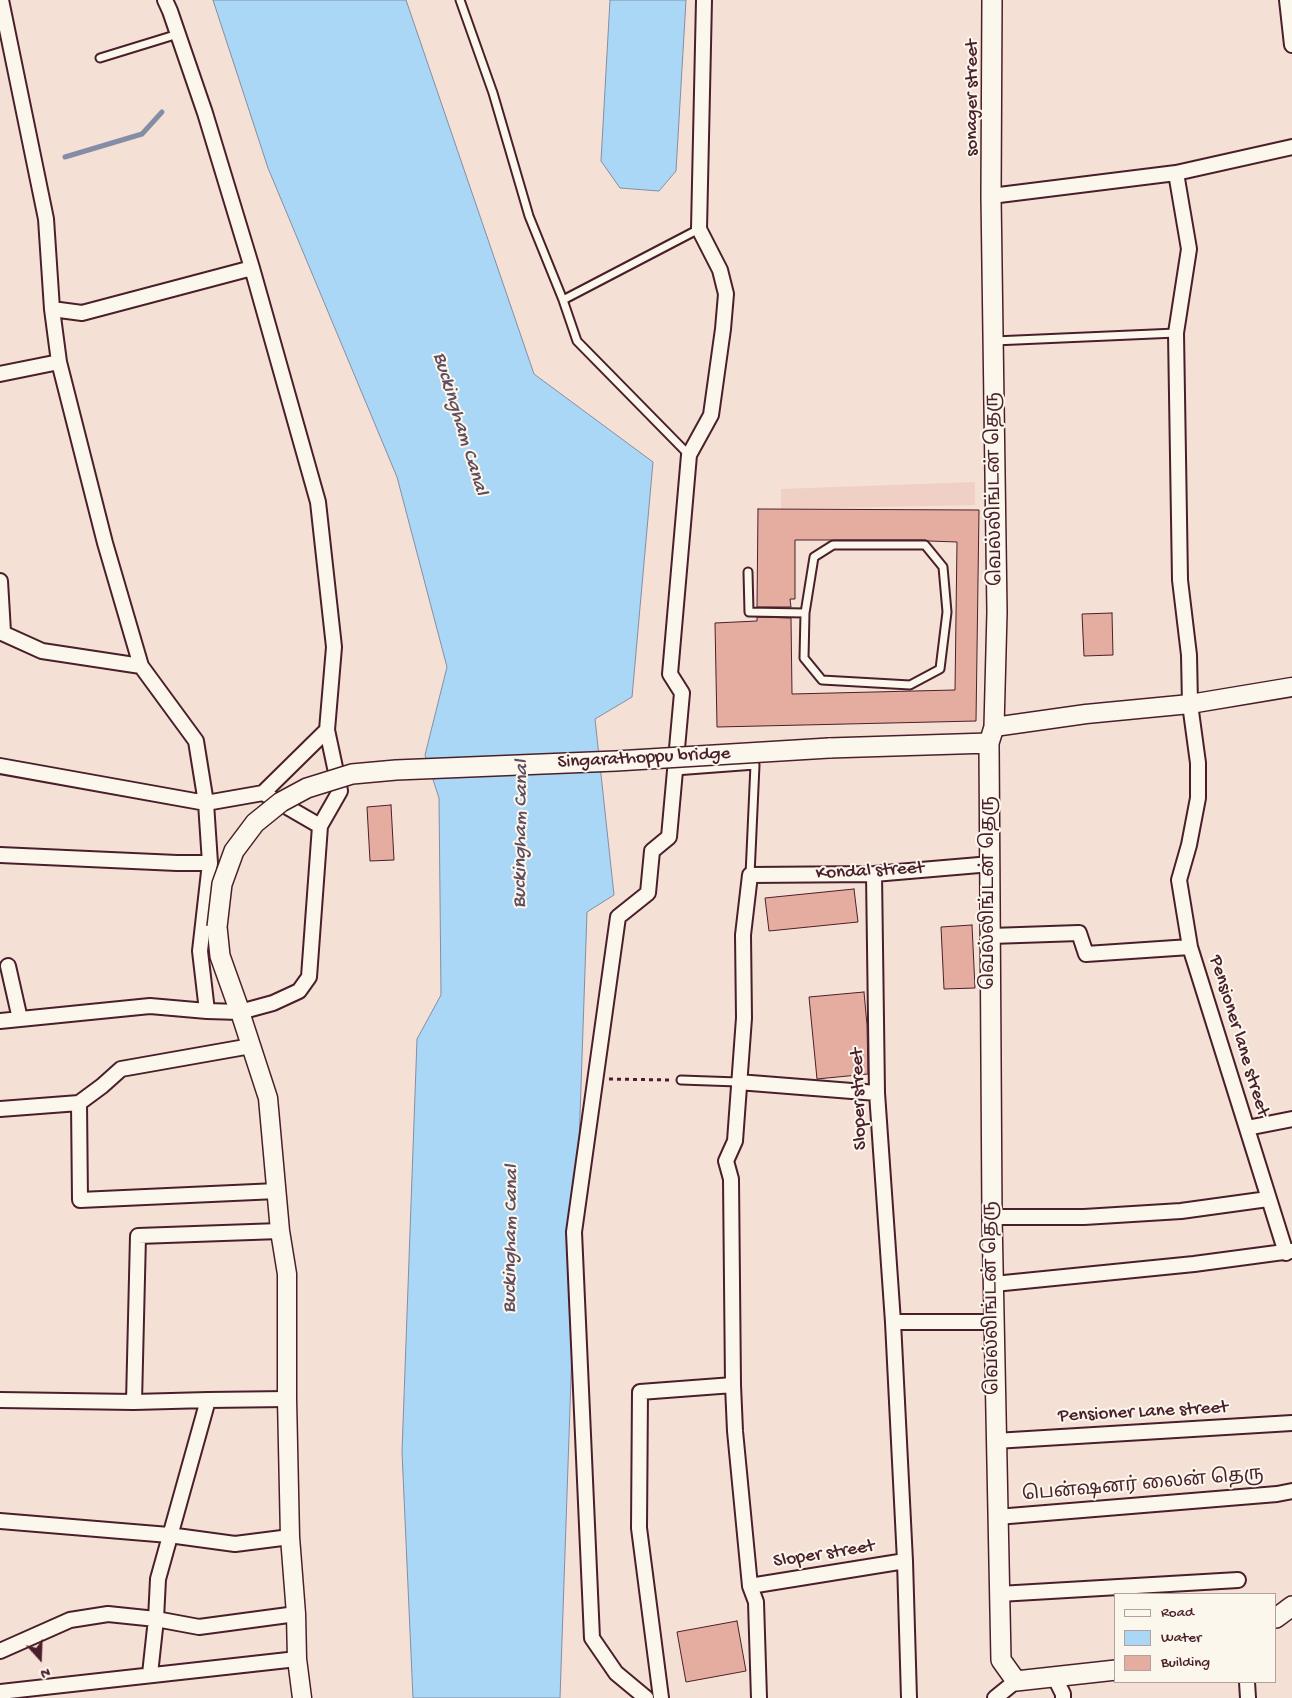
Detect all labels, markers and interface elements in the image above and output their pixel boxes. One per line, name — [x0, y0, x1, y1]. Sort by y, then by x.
street label: sonager street — [962, 39, 984, 157]
water label: Buckingham Canal — [426, 350, 492, 498]
street label: வெல்லிங்டன் தெரு — [983, 392, 1009, 586]
street label: Singarathoppu bridge — [557, 743, 731, 775]
water label: Buckingham Canal — [509, 760, 535, 908]
street label: வெல்லிங்டன் தெரு — [979, 796, 1001, 990]
street label: Kondal street — [815, 858, 925, 886]
street label: Pensioner lane street — [1203, 953, 1273, 1119]
street label: Sloper street — [847, 1048, 873, 1150]
water label: Buckingham Canal — [499, 1165, 525, 1313]
street label: வெல்லிங்டன் தெரு — [980, 1201, 1006, 1395]
street label: Pensioner Lane street — [1058, 1397, 1228, 1429]
street label: பென்ஷனர் லைன் தெரு — [1021, 1464, 1265, 1508]
street label: Sloper street — [772, 1536, 876, 1574]
legend — [1114, 1593, 1277, 1683]
text: Road — [1161, 1604, 1194, 1622]
text: Water — [1161, 1629, 1201, 1647]
north arrow — [15, 1633, 65, 1683]
text: Building — [1161, 1654, 1210, 1672]
text: N — [38, 1663, 53, 1682]

